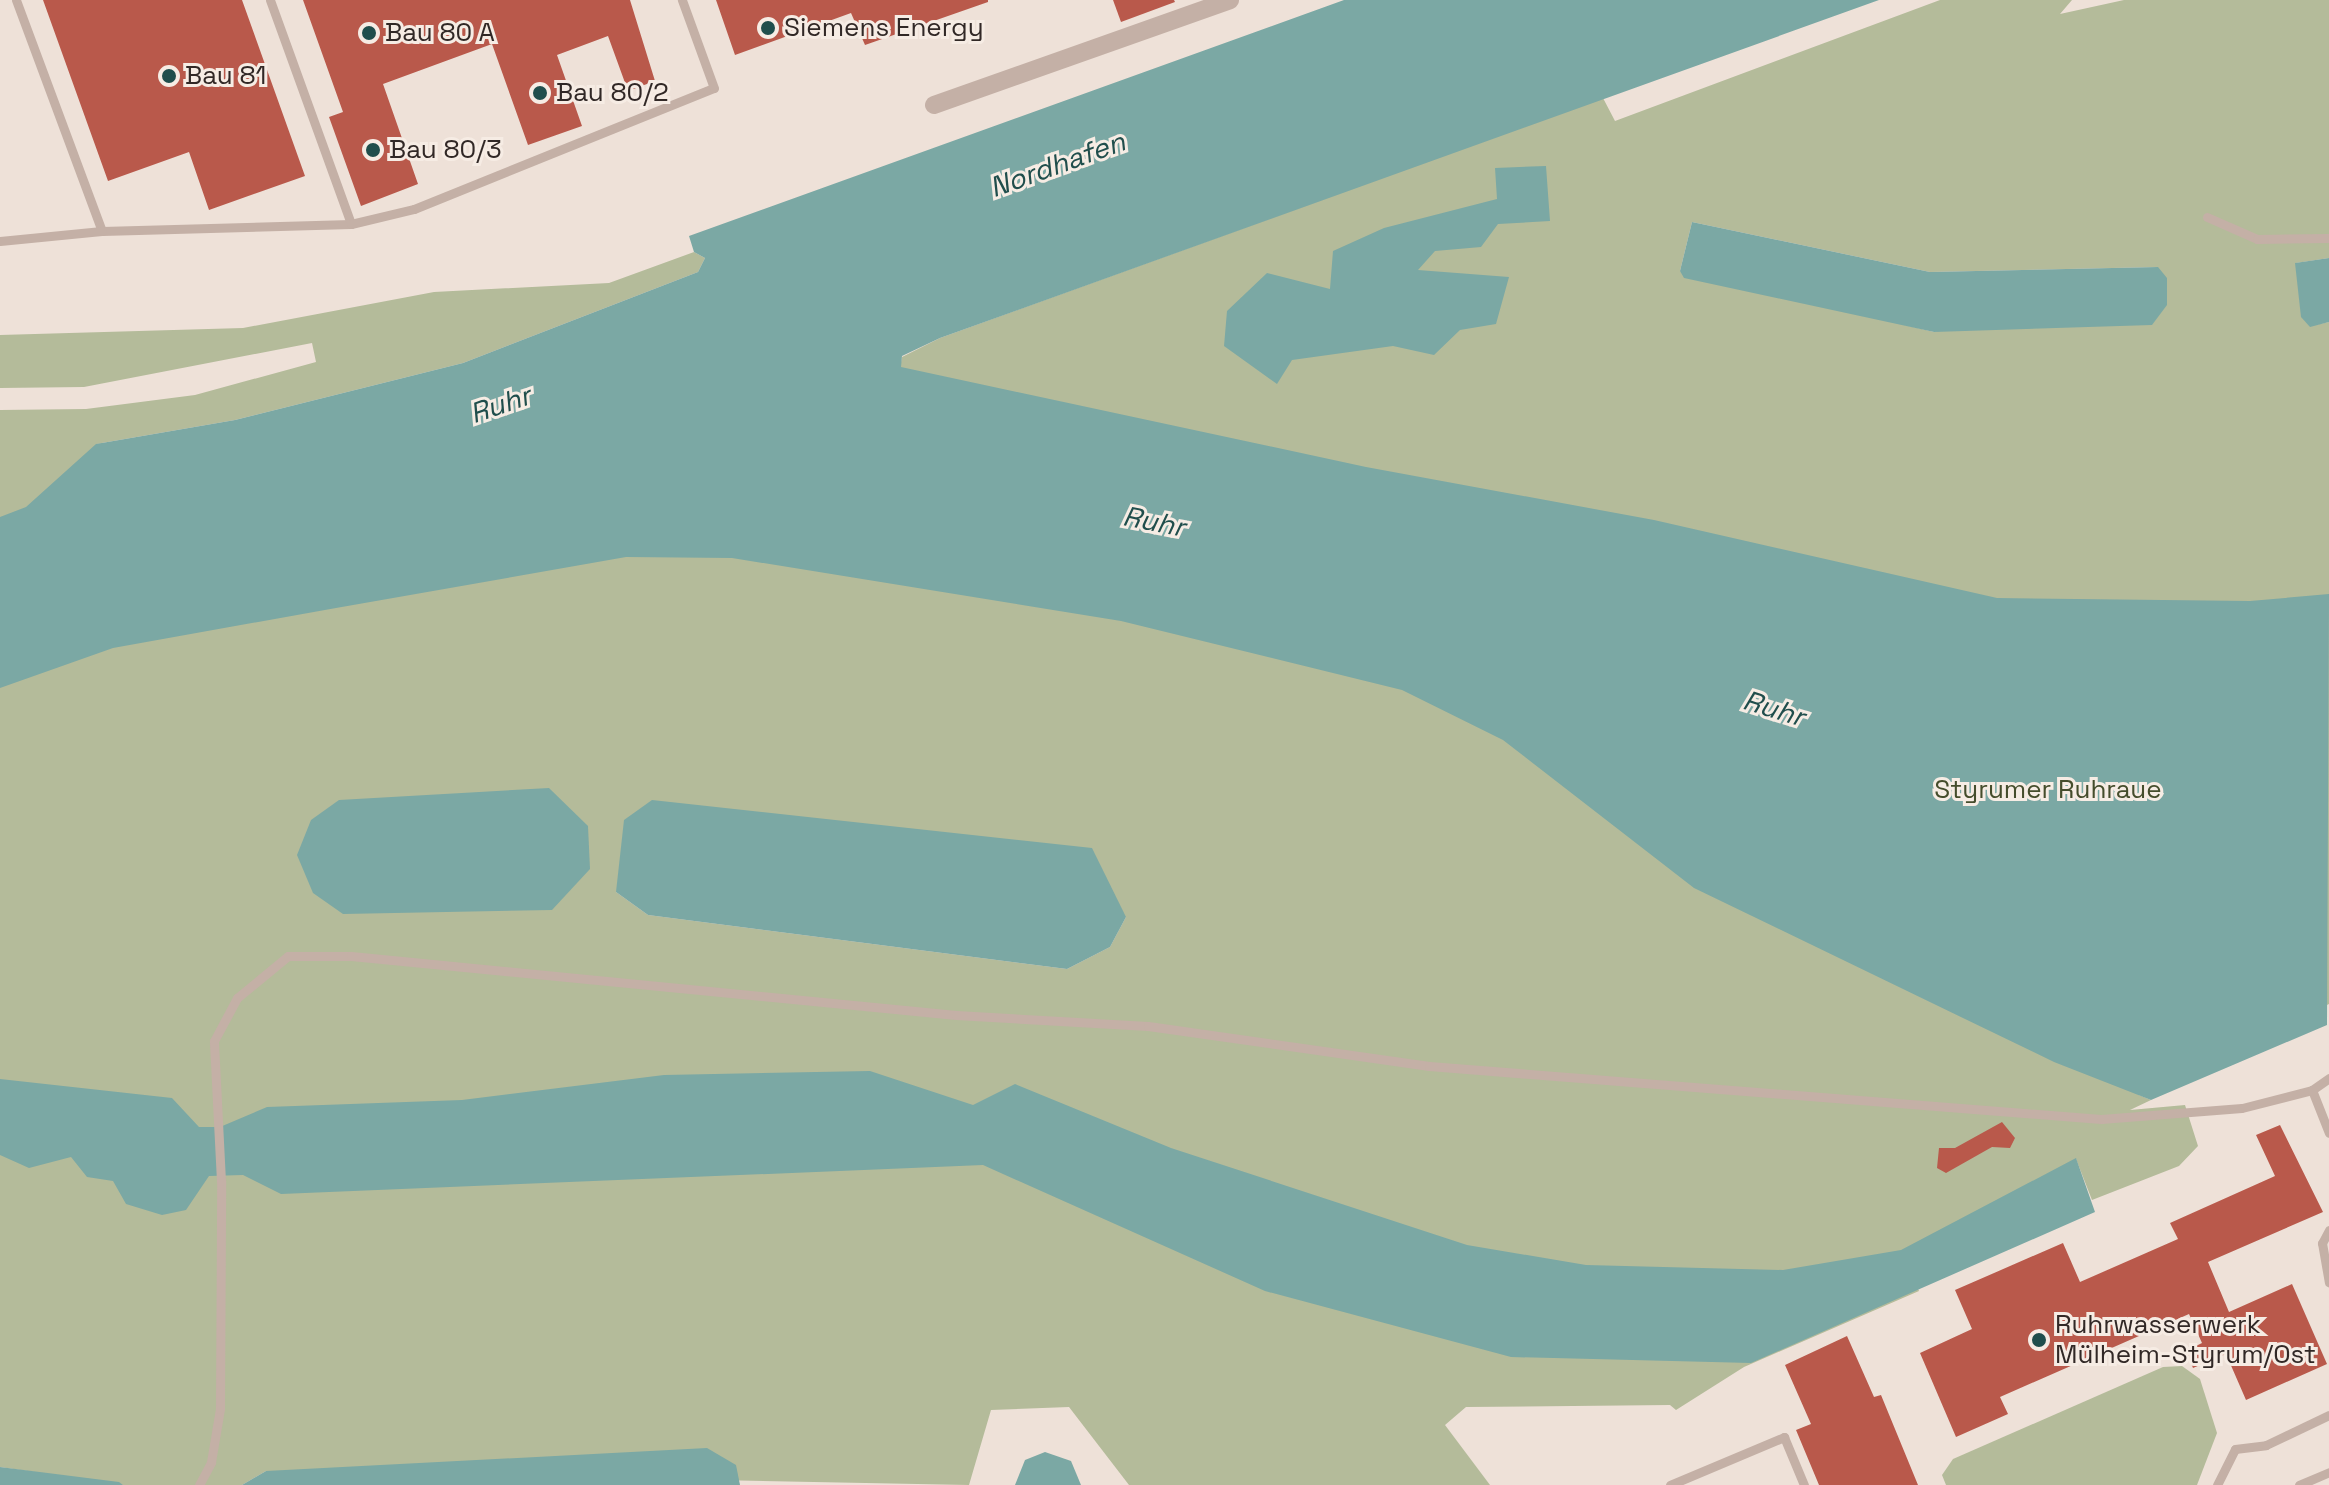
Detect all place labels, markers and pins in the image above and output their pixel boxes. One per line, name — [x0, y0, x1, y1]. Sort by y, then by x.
place label: Siemens Energy — [784, 12, 984, 44]
place label: Bau 80 A — [385, 17, 495, 49]
marker: Siemens Energy — [759, 19, 777, 37]
marker: Bau 80 A — [360, 24, 378, 42]
place label: Bau 81 — [185, 60, 266, 92]
marker: Bau 81 — [160, 67, 178, 85]
place label: Bau 80/2 — [556, 77, 669, 109]
marker: Bau 80/2 — [531, 84, 549, 102]
place label: Bau 80/3 — [389, 134, 502, 166]
marker: Bau 80/3 — [364, 141, 382, 159]
place label: Ruhrwasserwerk Mülheim-Styrum/Ost — [2055, 1309, 2316, 1370]
marker: Ruhrwasserwerk Mülheim-Styrum/Ost — [2030, 1331, 2048, 1349]

